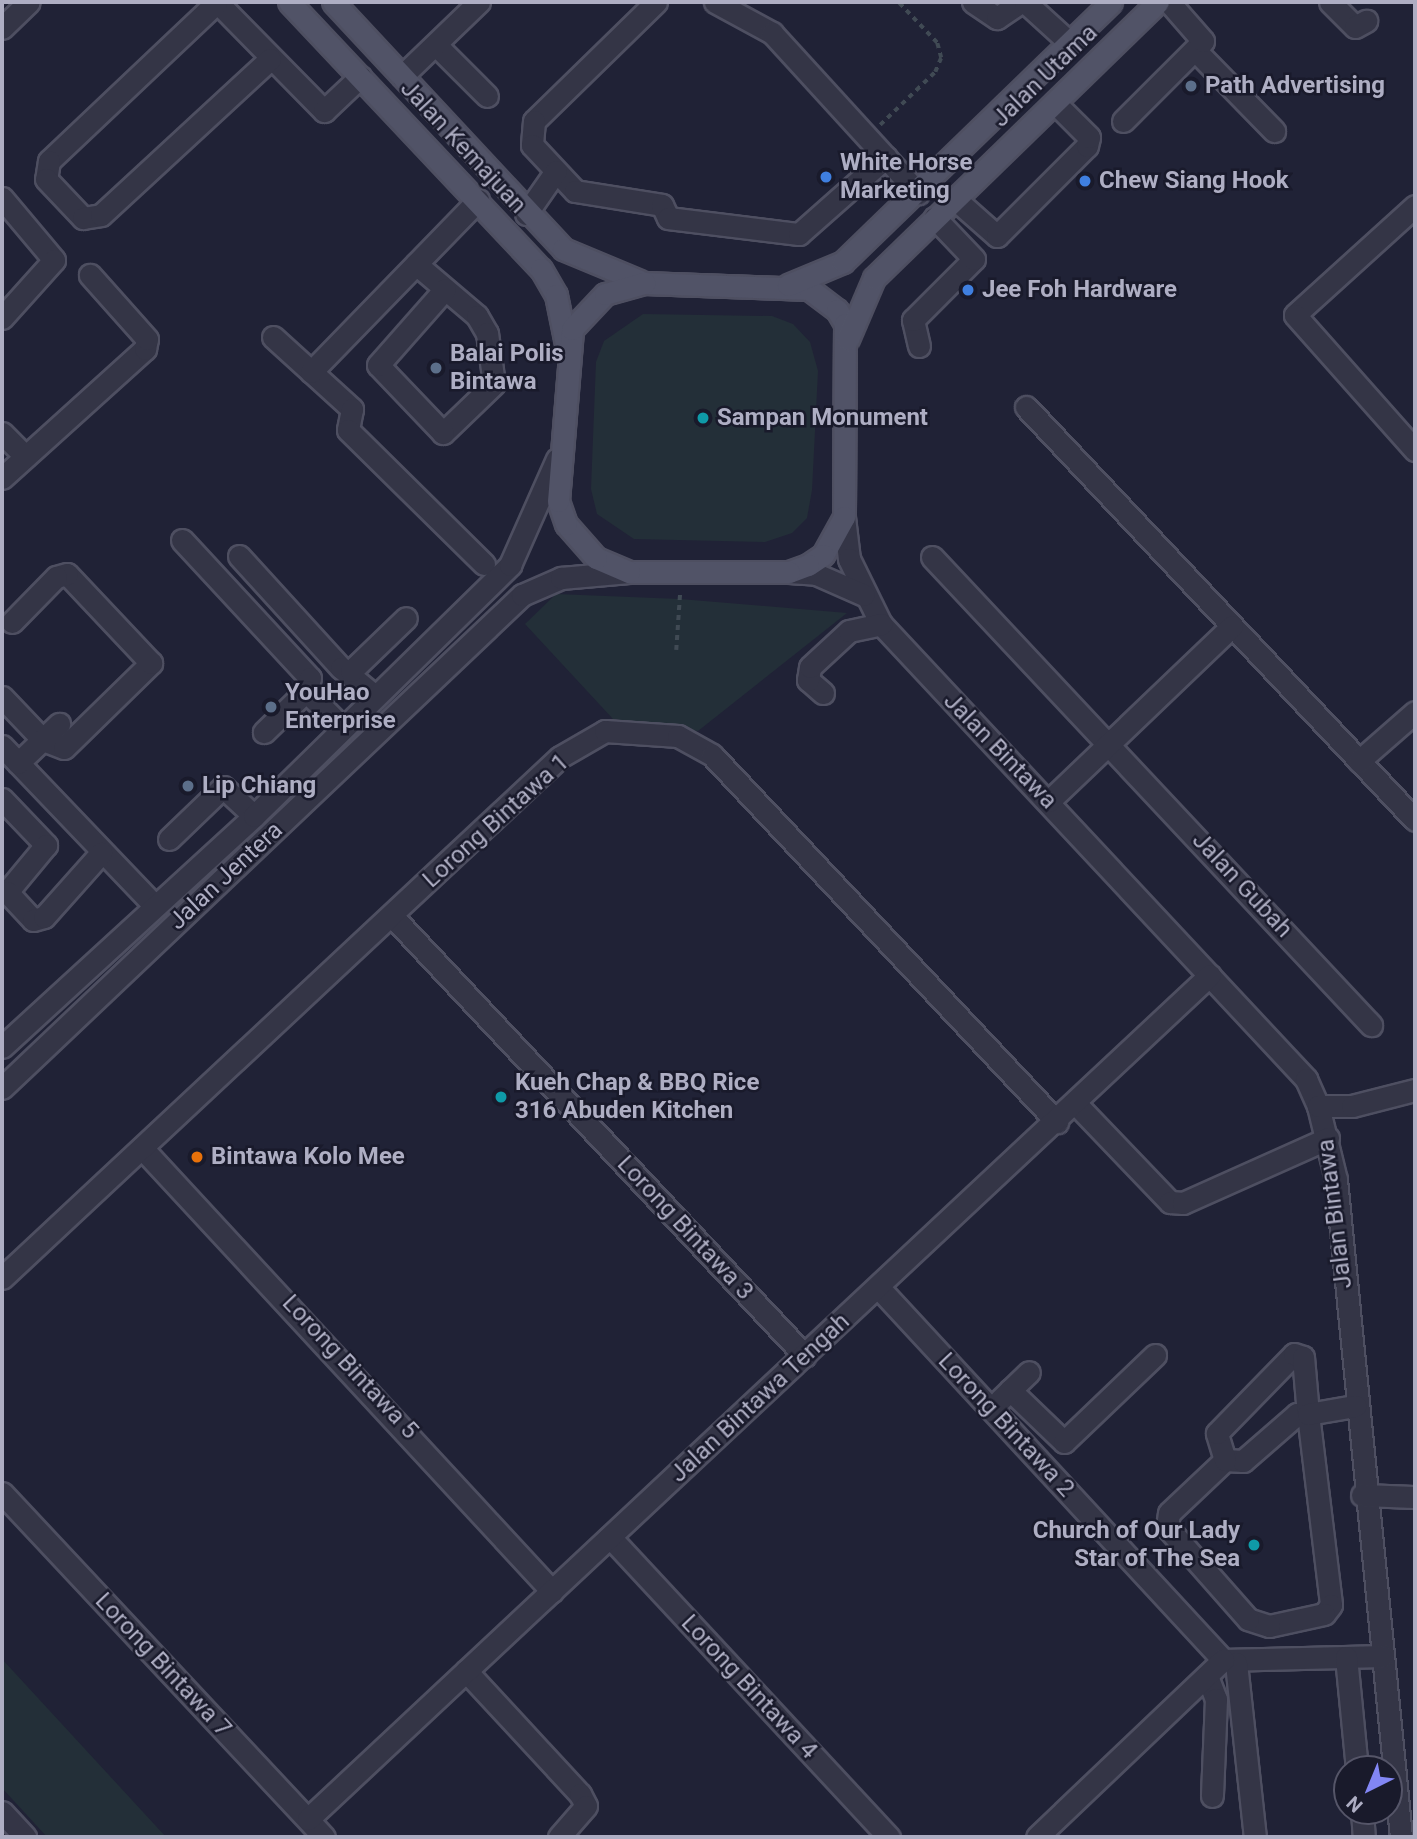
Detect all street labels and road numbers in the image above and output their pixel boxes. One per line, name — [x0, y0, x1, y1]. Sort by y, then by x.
street label: Jalan Utama — [986, 19, 1104, 133]
street label: Jalan Kemajuan — [394, 75, 532, 219]
street label: Jalan Bintawa — [937, 687, 1063, 815]
street label: Lorong Bintawa 1 — [417, 748, 575, 894]
street label: Jalan Jentera — [163, 816, 289, 936]
street label: Jalan Gubah — [1186, 826, 1298, 944]
street label: Jalan Bintawa — [1312, 1138, 1358, 1290]
street label: Lorong Bintawa 3 — [611, 1150, 759, 1306]
street label: Lorong Bintawa 5 — [276, 1289, 424, 1445]
street label: Jalan Bintawa Tengah — [664, 1307, 856, 1489]
street label: Lorong Bintawa 2 — [932, 1347, 1080, 1503]
street label: Lorong Bintawa 7 — [89, 1587, 237, 1743]
street label: Lorong Bintawa 4 — [675, 1609, 823, 1765]

